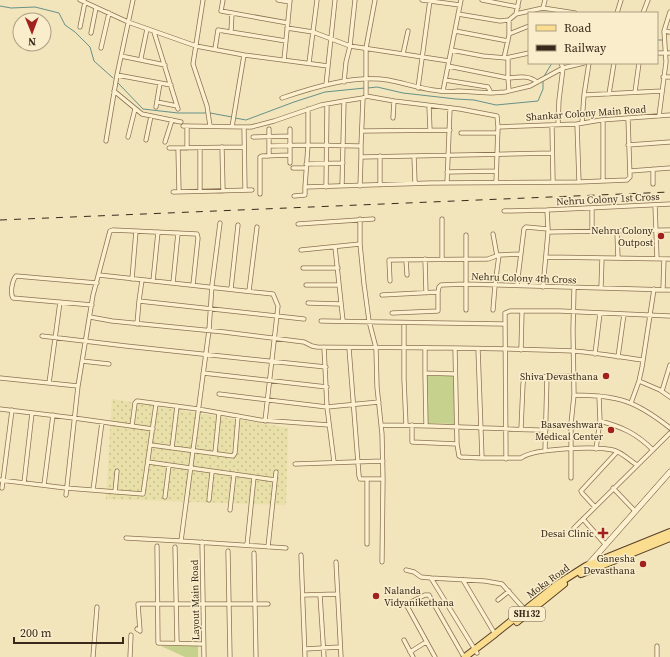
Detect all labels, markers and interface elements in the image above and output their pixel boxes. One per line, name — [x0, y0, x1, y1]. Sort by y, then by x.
north arrow — [12, 12, 52, 52]
legend — [528, 12, 658, 64]
text: Road — [564, 20, 591, 36]
text: N — [28, 34, 36, 49]
text: Railway — [564, 40, 607, 56]
street label: Shankar Colony Main Road — [525, 102, 647, 124]
street label: Nehru Colony 1st Cross — [556, 190, 660, 208]
place label: Nehru Colony Outpost — [591, 224, 654, 249]
marker: Nehru Colony Outpost — [656, 231, 666, 241]
street label: Nehru Colony 4th Cross — [471, 270, 577, 286]
place label: Shiva Devasthana — [520, 370, 599, 383]
marker: Shiva Devasthana — [601, 371, 611, 381]
place label: Basaveshwara Medical Center — [535, 418, 604, 443]
marker: Basaveshwara Medical Center — [606, 425, 616, 435]
place label: Desai Clinic — [541, 527, 594, 540]
marker: Desai Clinic — [597, 527, 609, 539]
place label: Ganesha Devasthana — [583, 552, 636, 577]
street label: Layout Main Road — [188, 559, 202, 640]
marker: Ganesha Devasthana — [638, 559, 648, 569]
street label: Moka Road — [524, 561, 572, 601]
place label: Nalanda Vidyanikethana — [384, 584, 455, 609]
marker: Nalanda Vidyanikethana — [371, 591, 381, 601]
road number: SH132 — [509, 607, 545, 621]
scale bar — [14, 619, 123, 645]
text: 200 m — [20, 625, 52, 641]

